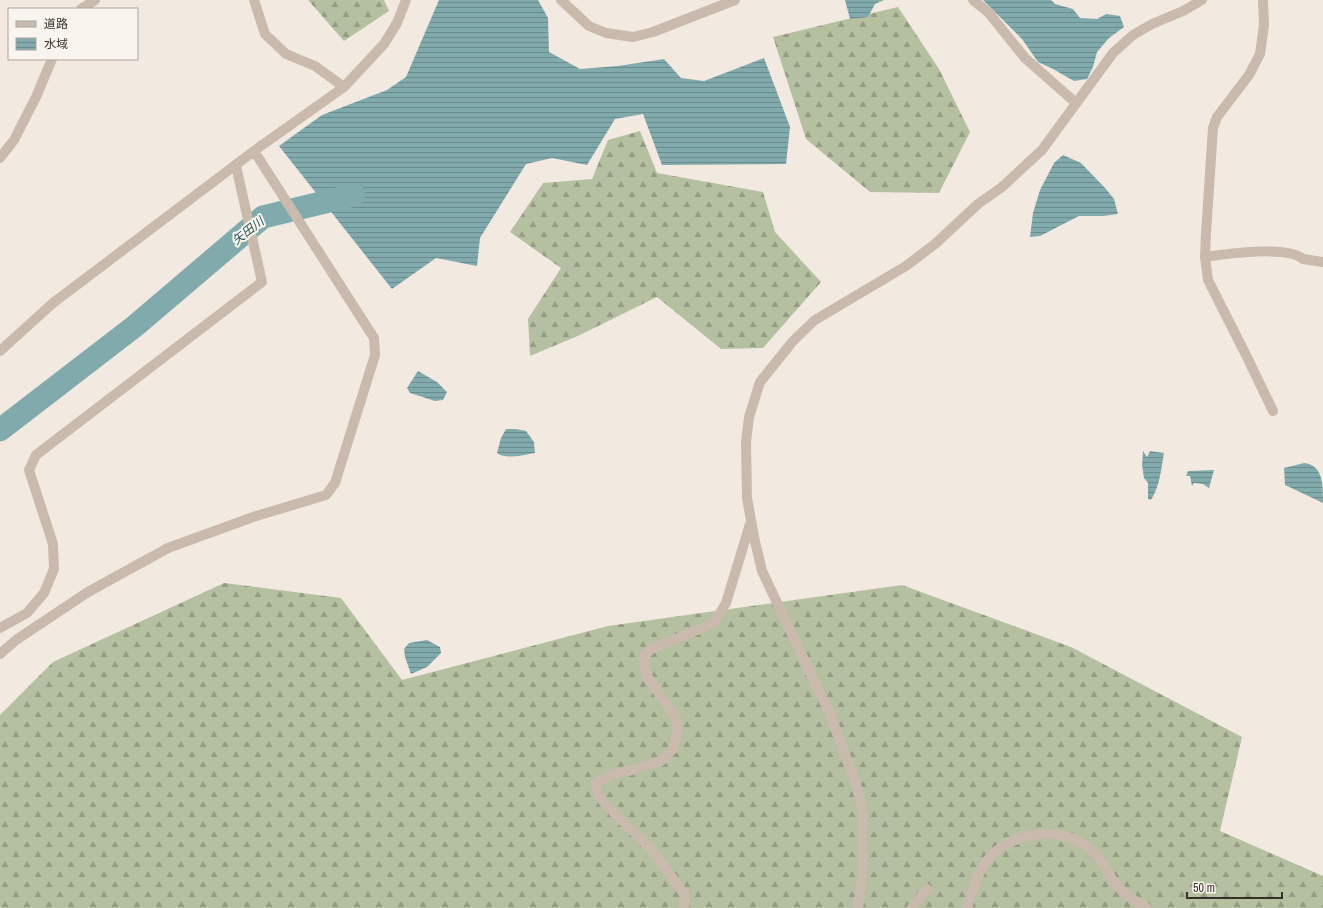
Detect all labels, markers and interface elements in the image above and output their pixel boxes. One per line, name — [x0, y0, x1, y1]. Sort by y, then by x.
legend — [8, 8, 138, 60]
text: 道路 — [44, 16, 68, 32]
text: 水域 — [44, 36, 68, 52]
water label: 矢田川 — [229, 212, 269, 248]
scale bar — [1187, 874, 1282, 900]
text: 50 m — [1193, 880, 1215, 896]

